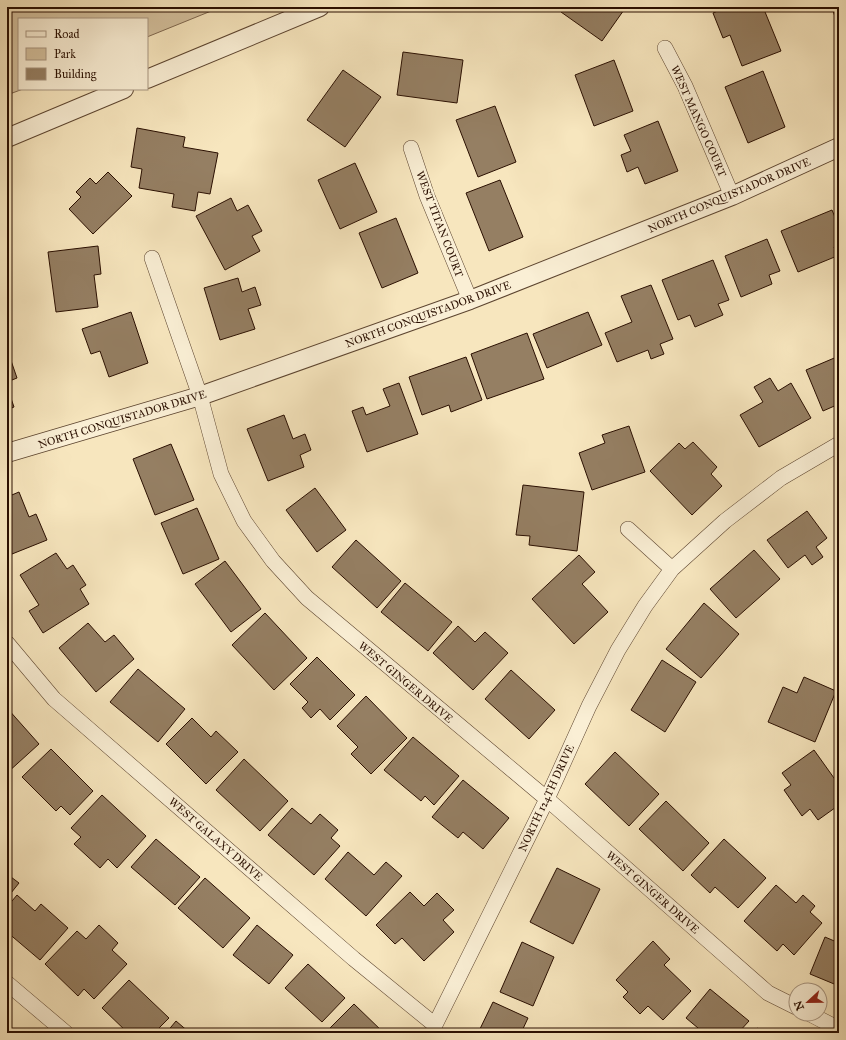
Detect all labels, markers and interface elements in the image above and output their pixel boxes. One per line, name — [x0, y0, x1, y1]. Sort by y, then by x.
legend — [18, 18, 148, 90]
text: Road — [54, 27, 80, 41]
text: Park — [54, 47, 76, 61]
street label: WEST MANGO COURT — [668, 63, 729, 179]
text: Building — [54, 67, 97, 82]
street label: NORTH CONQUISTADOR DRIVE — [646, 155, 812, 236]
street label: WEST TITAN COURT — [413, 169, 466, 280]
street label: NORTH CONQUISTADOR DRIVE — [344, 278, 513, 351]
street label: NORTH CONQUISTADOR DRIVE — [36, 388, 208, 451]
street label: WEST GINGER DRIVE — [356, 639, 456, 726]
street label: NORTH 124TH DRIVE — [516, 743, 577, 854]
street label: WEST GALAXY DRIVE — [166, 795, 265, 884]
street label: WEST GINGER DRIVE — [603, 848, 702, 936]
north arrow — [788, 982, 828, 1022]
text: N — [791, 998, 807, 1012]

